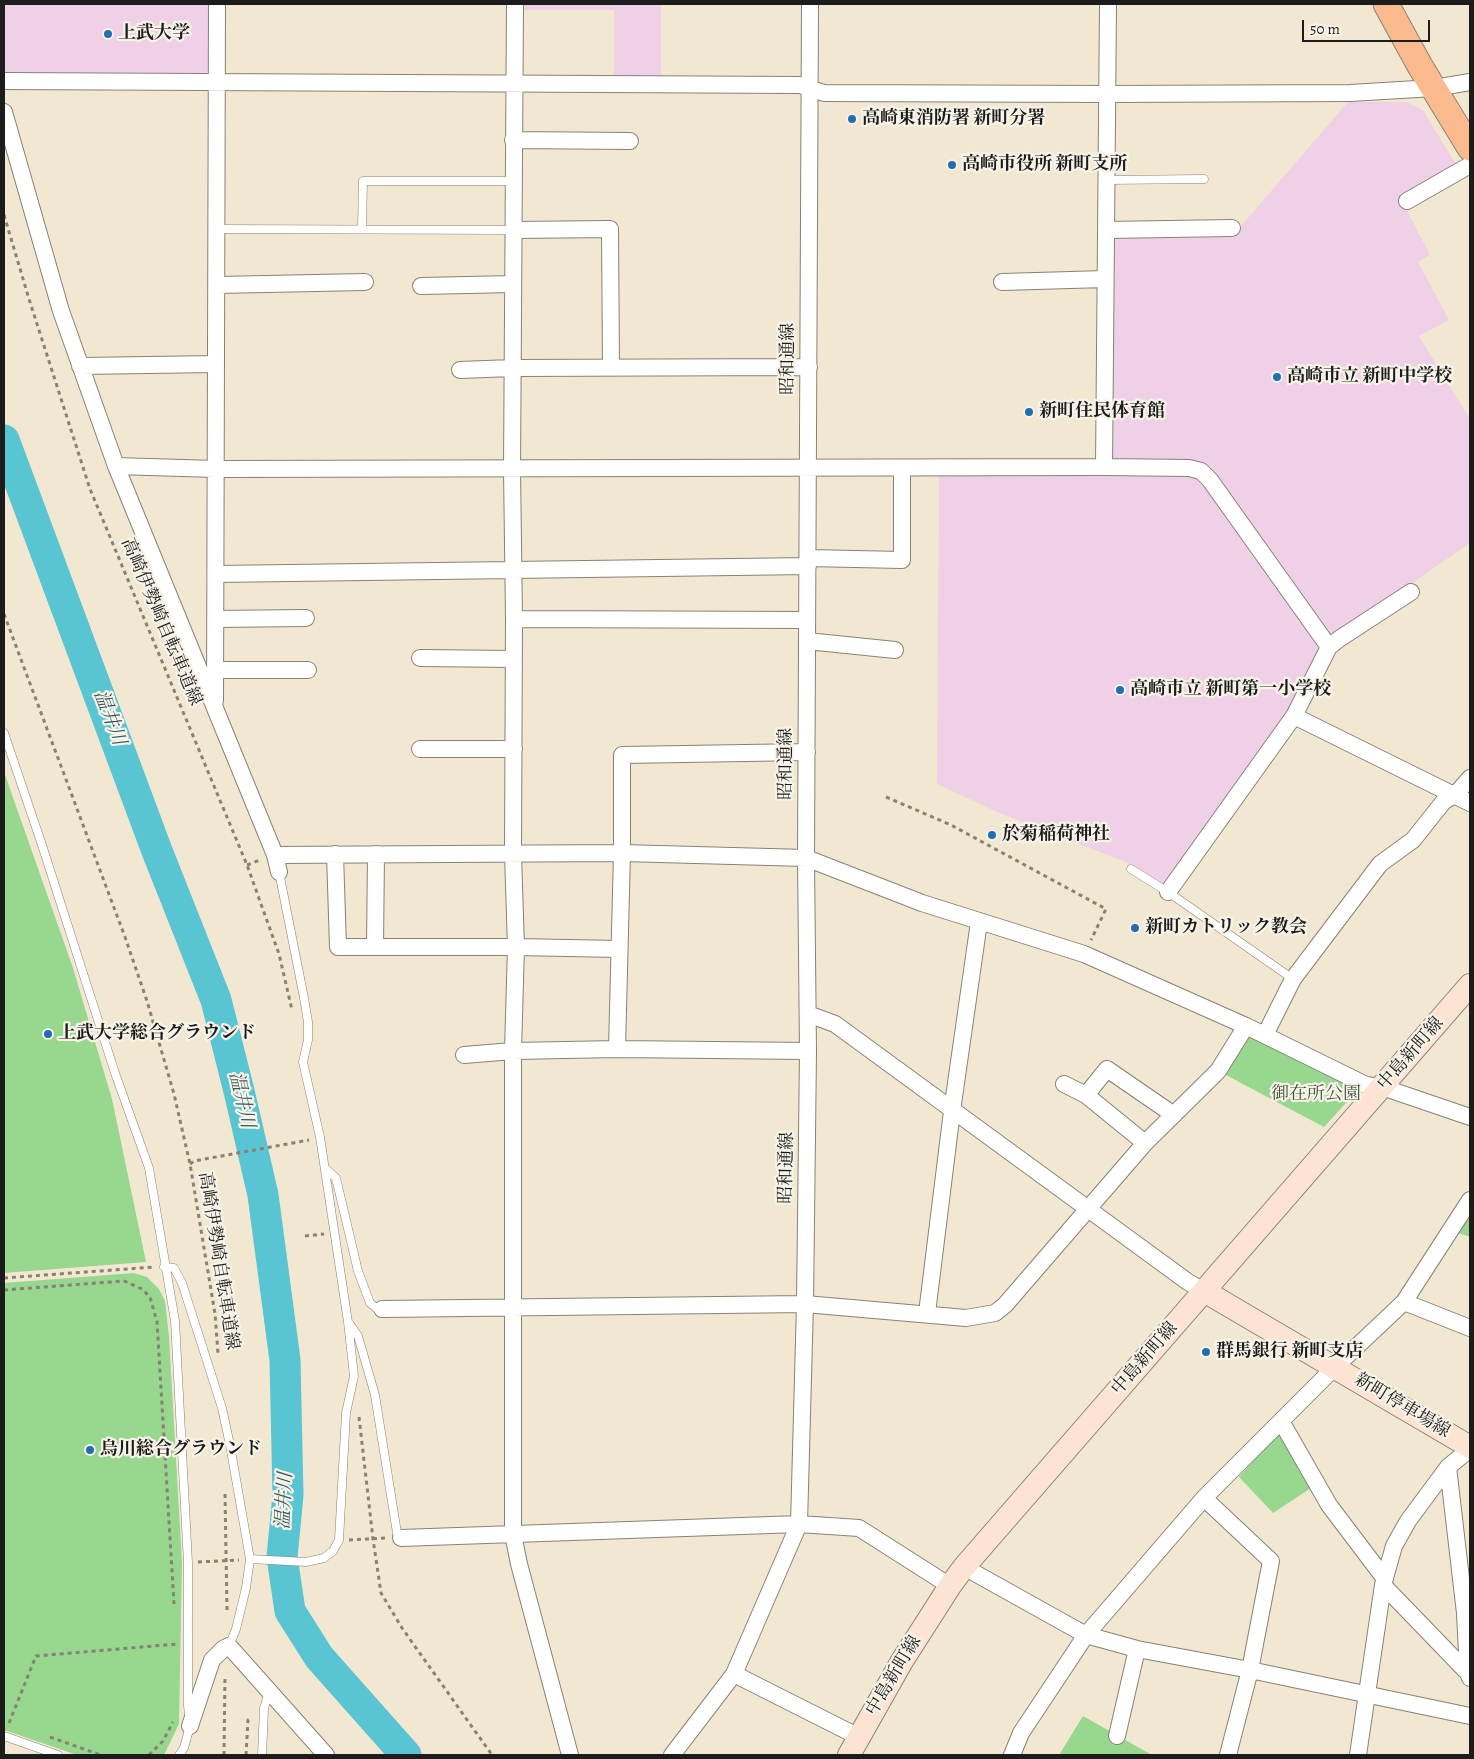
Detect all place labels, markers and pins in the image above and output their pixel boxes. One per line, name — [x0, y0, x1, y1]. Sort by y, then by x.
place label: 上武大学 — [118, 23, 190, 45]
marker: 上武大学 — [102, 28, 114, 40]
place label: 高崎東消防署 新町分署 — [862, 108, 1045, 130]
marker: 高崎東消防署 新町分署 — [846, 113, 858, 125]
place label: 高崎市役所 新町支所 — [962, 154, 1127, 176]
marker: 高崎市役所 新町支所 — [946, 159, 958, 171]
place label: 高崎市立 新町中学校 — [1287, 366, 1452, 388]
marker: 高崎市立 新町中学校 — [1271, 371, 1283, 383]
place label: 新町住民体育館 — [1039, 401, 1165, 423]
marker: 新町住民体育館 — [1023, 406, 1035, 418]
place label: 高崎市立 新町第一小学校 — [1130, 679, 1331, 701]
marker: 高崎市立 新町第一小学校 — [1114, 684, 1126, 696]
place label: 於菊稲荷神社 — [1002, 824, 1110, 846]
marker: 於菊稲荷神社 — [986, 829, 998, 841]
place label: 新町カトリック教会 — [1145, 917, 1307, 939]
marker: 新町カトリック教会 — [1129, 922, 1141, 934]
place label: 上武大学総合グラウンド — [58, 1023, 256, 1045]
marker: 上武大学総合グラウンド — [42, 1028, 54, 1040]
place label: 群馬銀行 新町支店 — [1216, 1341, 1363, 1363]
marker: 群馬銀行 新町支店 — [1200, 1346, 1212, 1358]
place label: 烏川総合グラウンド — [100, 1439, 262, 1461]
marker: 烏川総合グラウンド — [84, 1444, 96, 1456]

